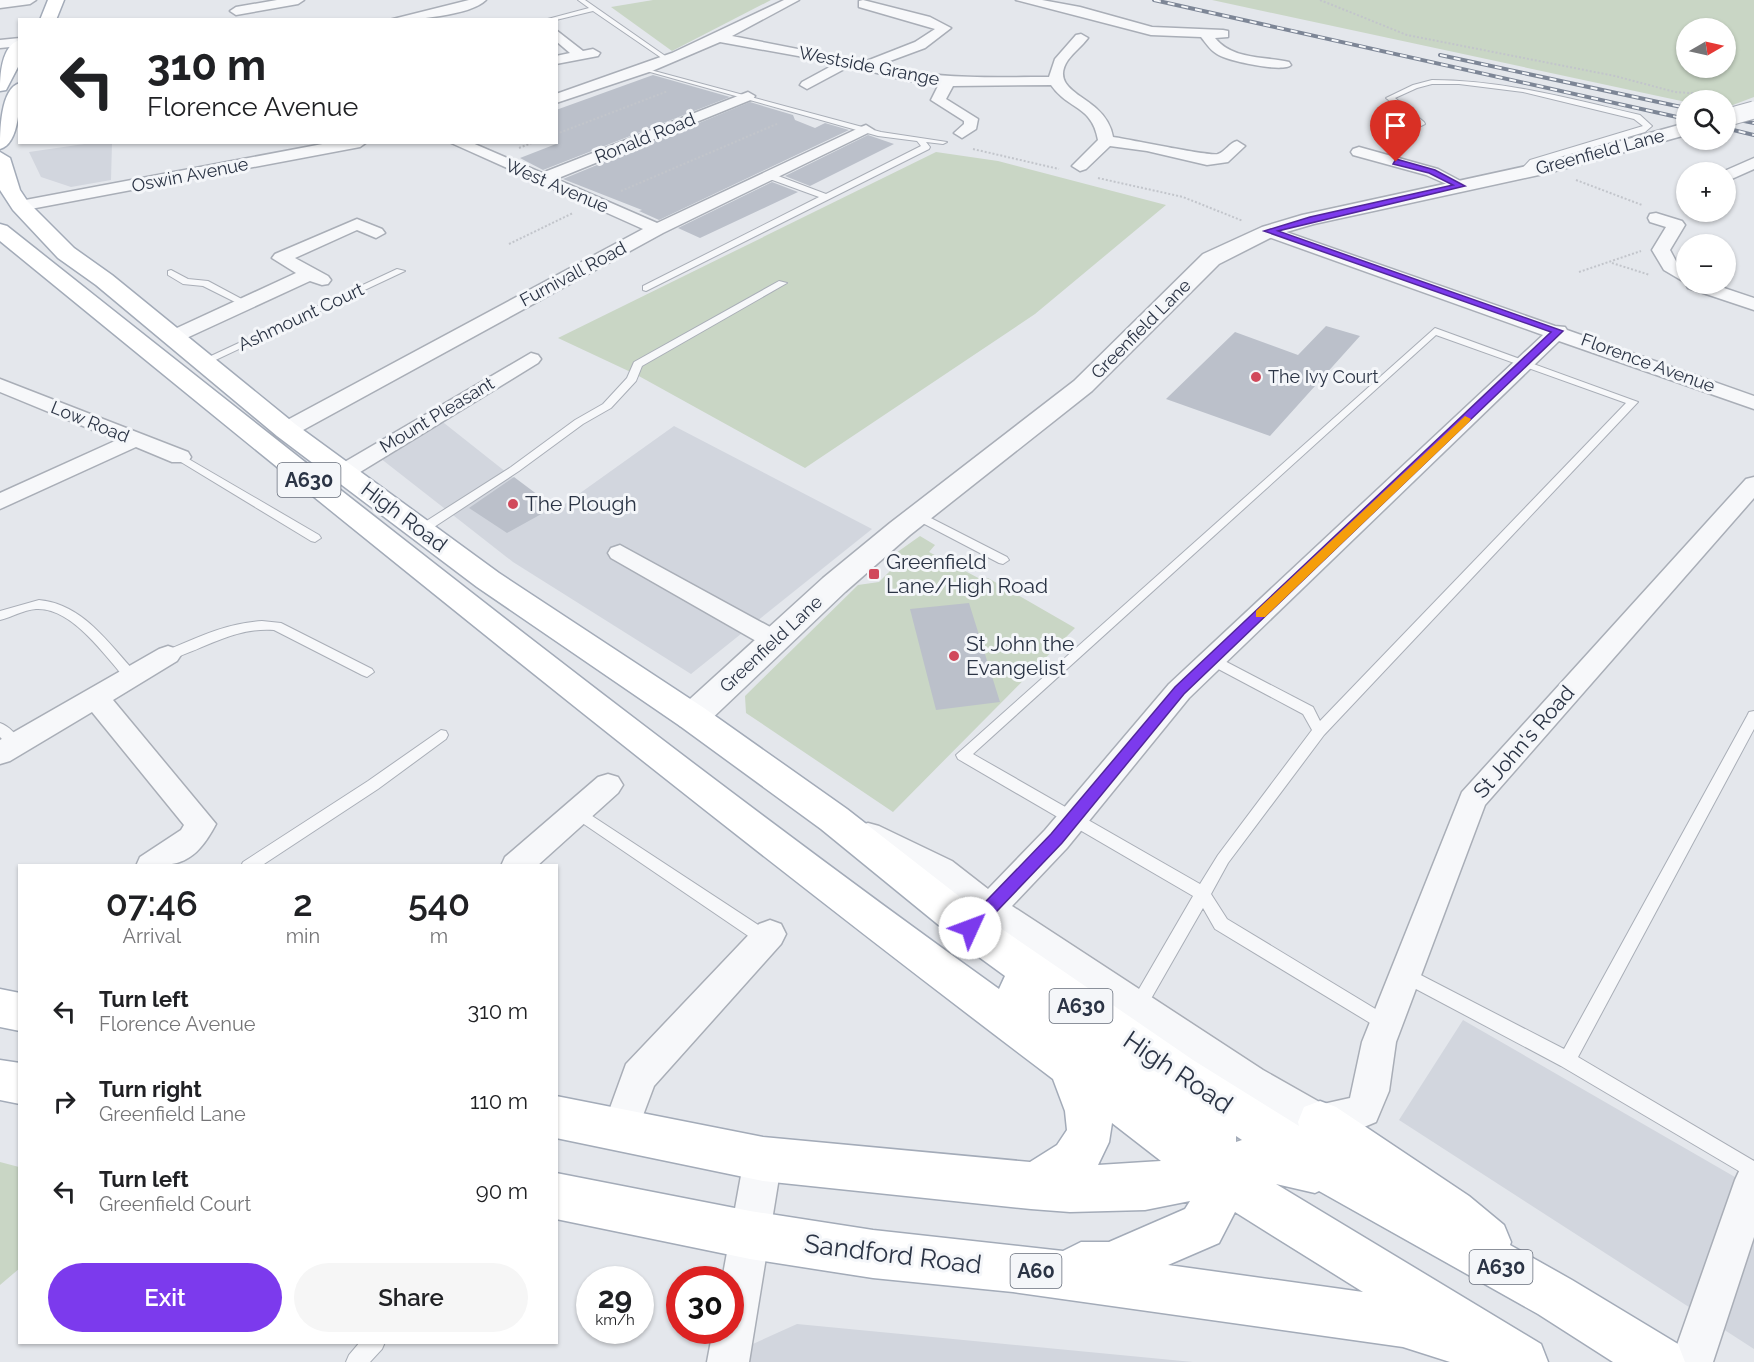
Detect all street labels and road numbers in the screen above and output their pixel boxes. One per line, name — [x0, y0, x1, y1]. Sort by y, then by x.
street label: Westside Grange — [797, 42, 942, 90]
street label: Ronald Road — [592, 108, 698, 167]
street label: Greenfield Lane — [1533, 124, 1667, 179]
street label: Oswin Avenue — [130, 153, 250, 196]
street label: West Avenue — [502, 154, 612, 217]
street label: Furnivall Road — [516, 237, 630, 310]
street label: Greenfield Lane — [1087, 274, 1195, 383]
street label: Ashmount Court — [235, 278, 367, 355]
street label: Florence Avenue — [1578, 329, 1718, 397]
street label: Mount Pleasant — [376, 372, 498, 457]
street label: Low Road — [48, 396, 132, 447]
road number: A630 — [278, 463, 340, 497]
street label: High Road — [356, 476, 452, 557]
street label: Greenfield Lane — [715, 591, 826, 696]
street label: St John's Road — [1468, 680, 1579, 803]
road number: A630 — [1050, 989, 1112, 1023]
street label: High Road — [1118, 1025, 1238, 1119]
street label: Sandford Road — [802, 1228, 984, 1280]
road number: A630 — [1470, 1250, 1532, 1284]
road number: A60 — [1010, 1254, 1062, 1288]

